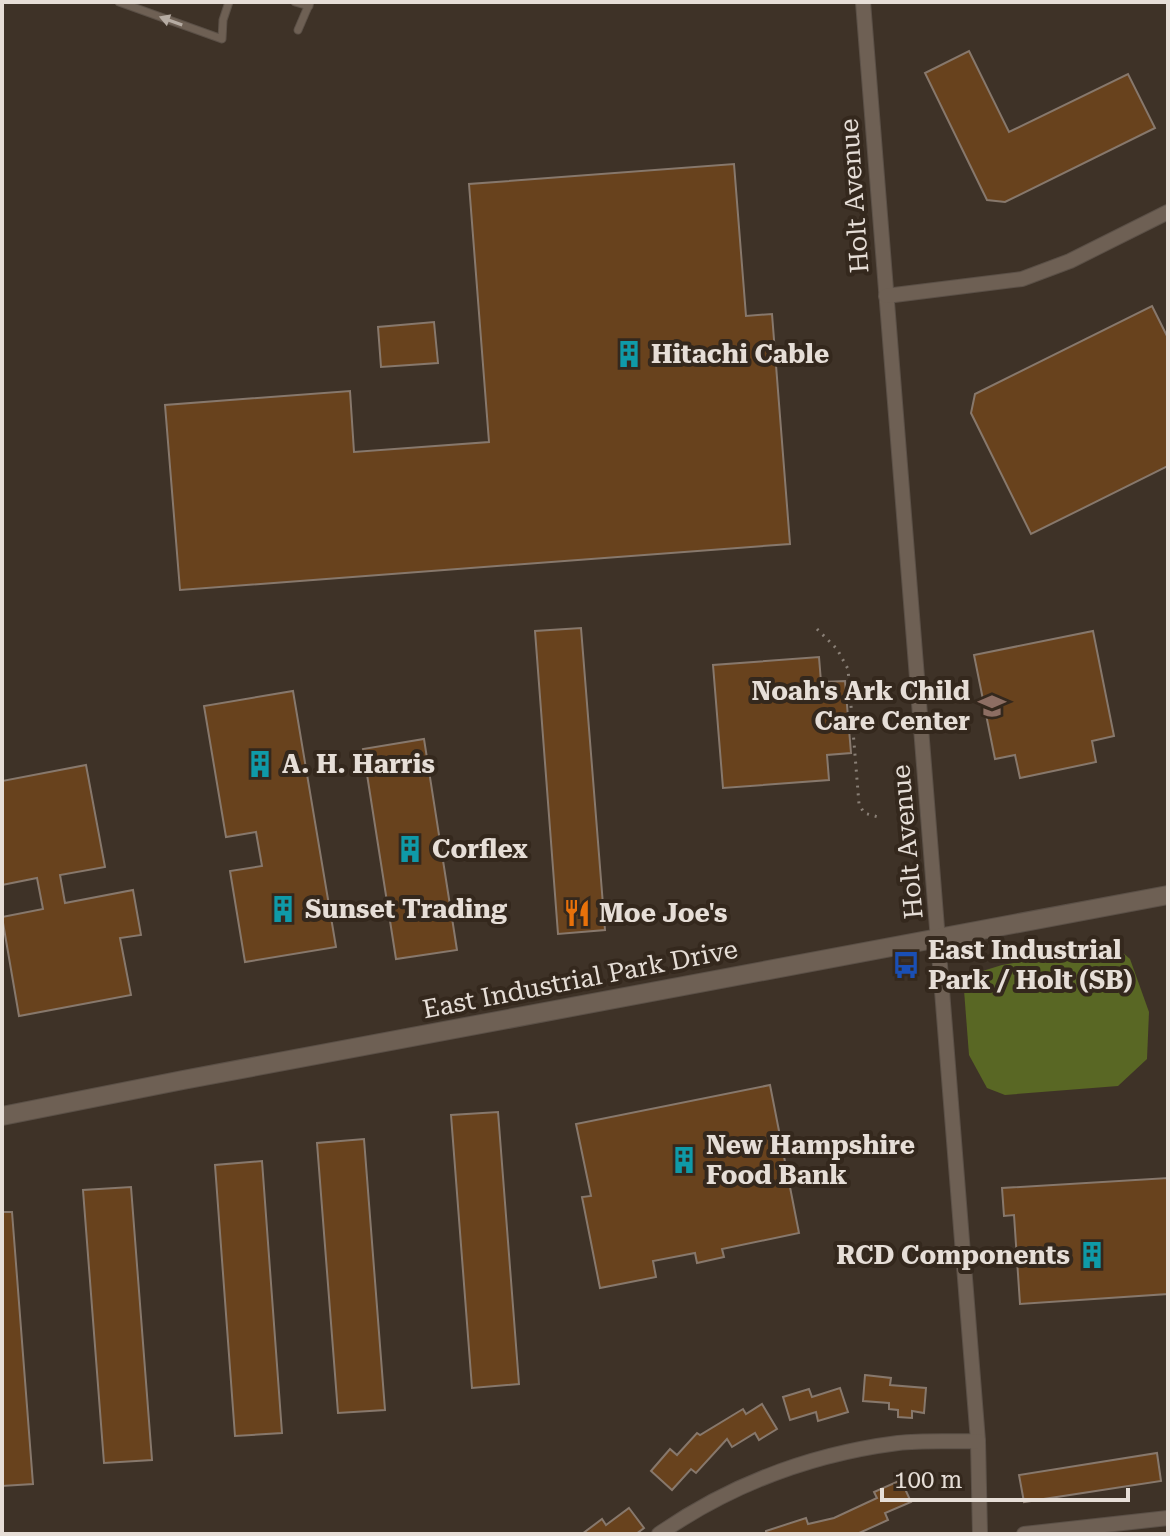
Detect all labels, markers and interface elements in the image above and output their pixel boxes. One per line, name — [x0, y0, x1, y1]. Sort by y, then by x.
one-way arrow — [158, 14, 182, 26]
street label: Holt Avenue — [834, 118, 874, 274]
building icon: Hitachi Cable — [614, 339, 644, 369]
place label: Hitachi Cable — [651, 339, 829, 369]
place label: Noah's Ark Child Care Center — [752, 676, 970, 736]
school or university icon: Noah's Ark Child Care Center — [977, 691, 1007, 721]
building icon: A. H. Harris — [245, 749, 275, 779]
place label: A. H. Harris — [282, 749, 435, 779]
street label: Holt Avenue — [885, 764, 929, 920]
building icon: Corflex — [395, 834, 425, 864]
place label: Corflex — [432, 834, 528, 864]
building icon: Sunset Trading — [268, 894, 298, 924]
place label: Sunset Trading — [305, 894, 507, 924]
restaurant icon: Moe Joe's — [562, 898, 592, 928]
place label: Moe Joe's — [599, 898, 727, 928]
street label: East Industrial Park Drive — [420, 934, 740, 1024]
place label: East Industrial Park / Holt (SB) — [928, 935, 1133, 995]
bus stop icon: East Industrial Park / Holt (SB) — [891, 950, 921, 980]
place label: New Hampshire Food Bank — [706, 1130, 915, 1190]
building icon: New Hampshire Food Bank — [669, 1145, 699, 1175]
place label: RCD Components — [836, 1240, 1070, 1270]
building icon: RCD Components — [1077, 1240, 1107, 1270]
scale bar — [882, 1452, 1128, 1502]
text: 100 m — [894, 1466, 962, 1494]

